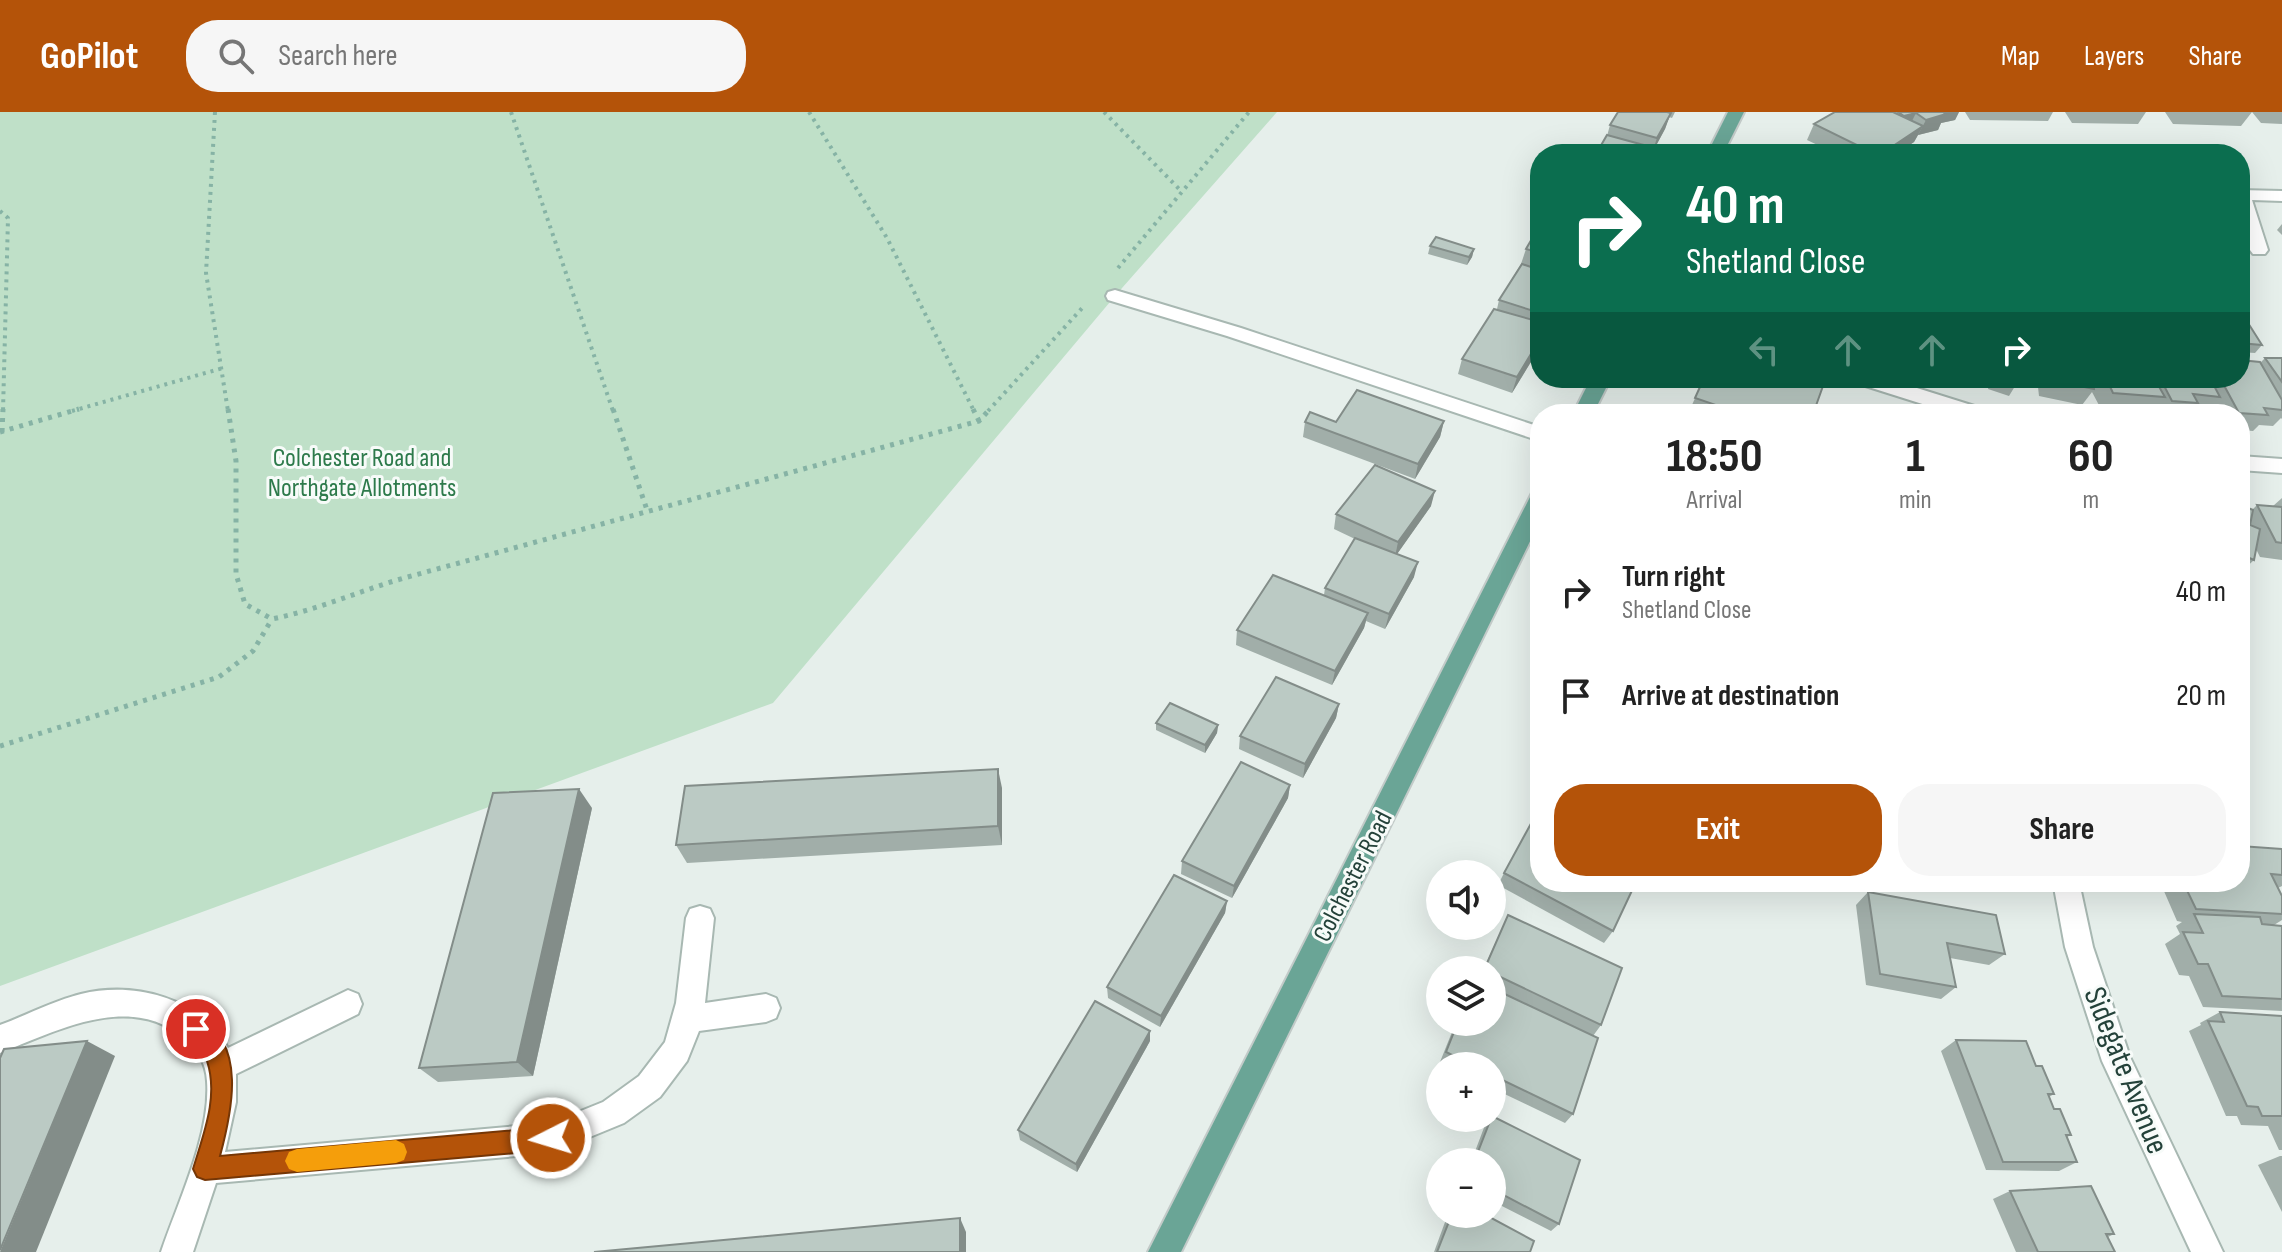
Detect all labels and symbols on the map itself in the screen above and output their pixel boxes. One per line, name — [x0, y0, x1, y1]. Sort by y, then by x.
park label: Colchester Road and Northgate Allotments — [268, 443, 456, 504]
street label: Colchester Road — [1307, 806, 1399, 947]
street label: Sidegate Avenue — [2075, 982, 2177, 1160]
pin — [162, 995, 230, 1063]
position arrow — [509, 1096, 593, 1180]

